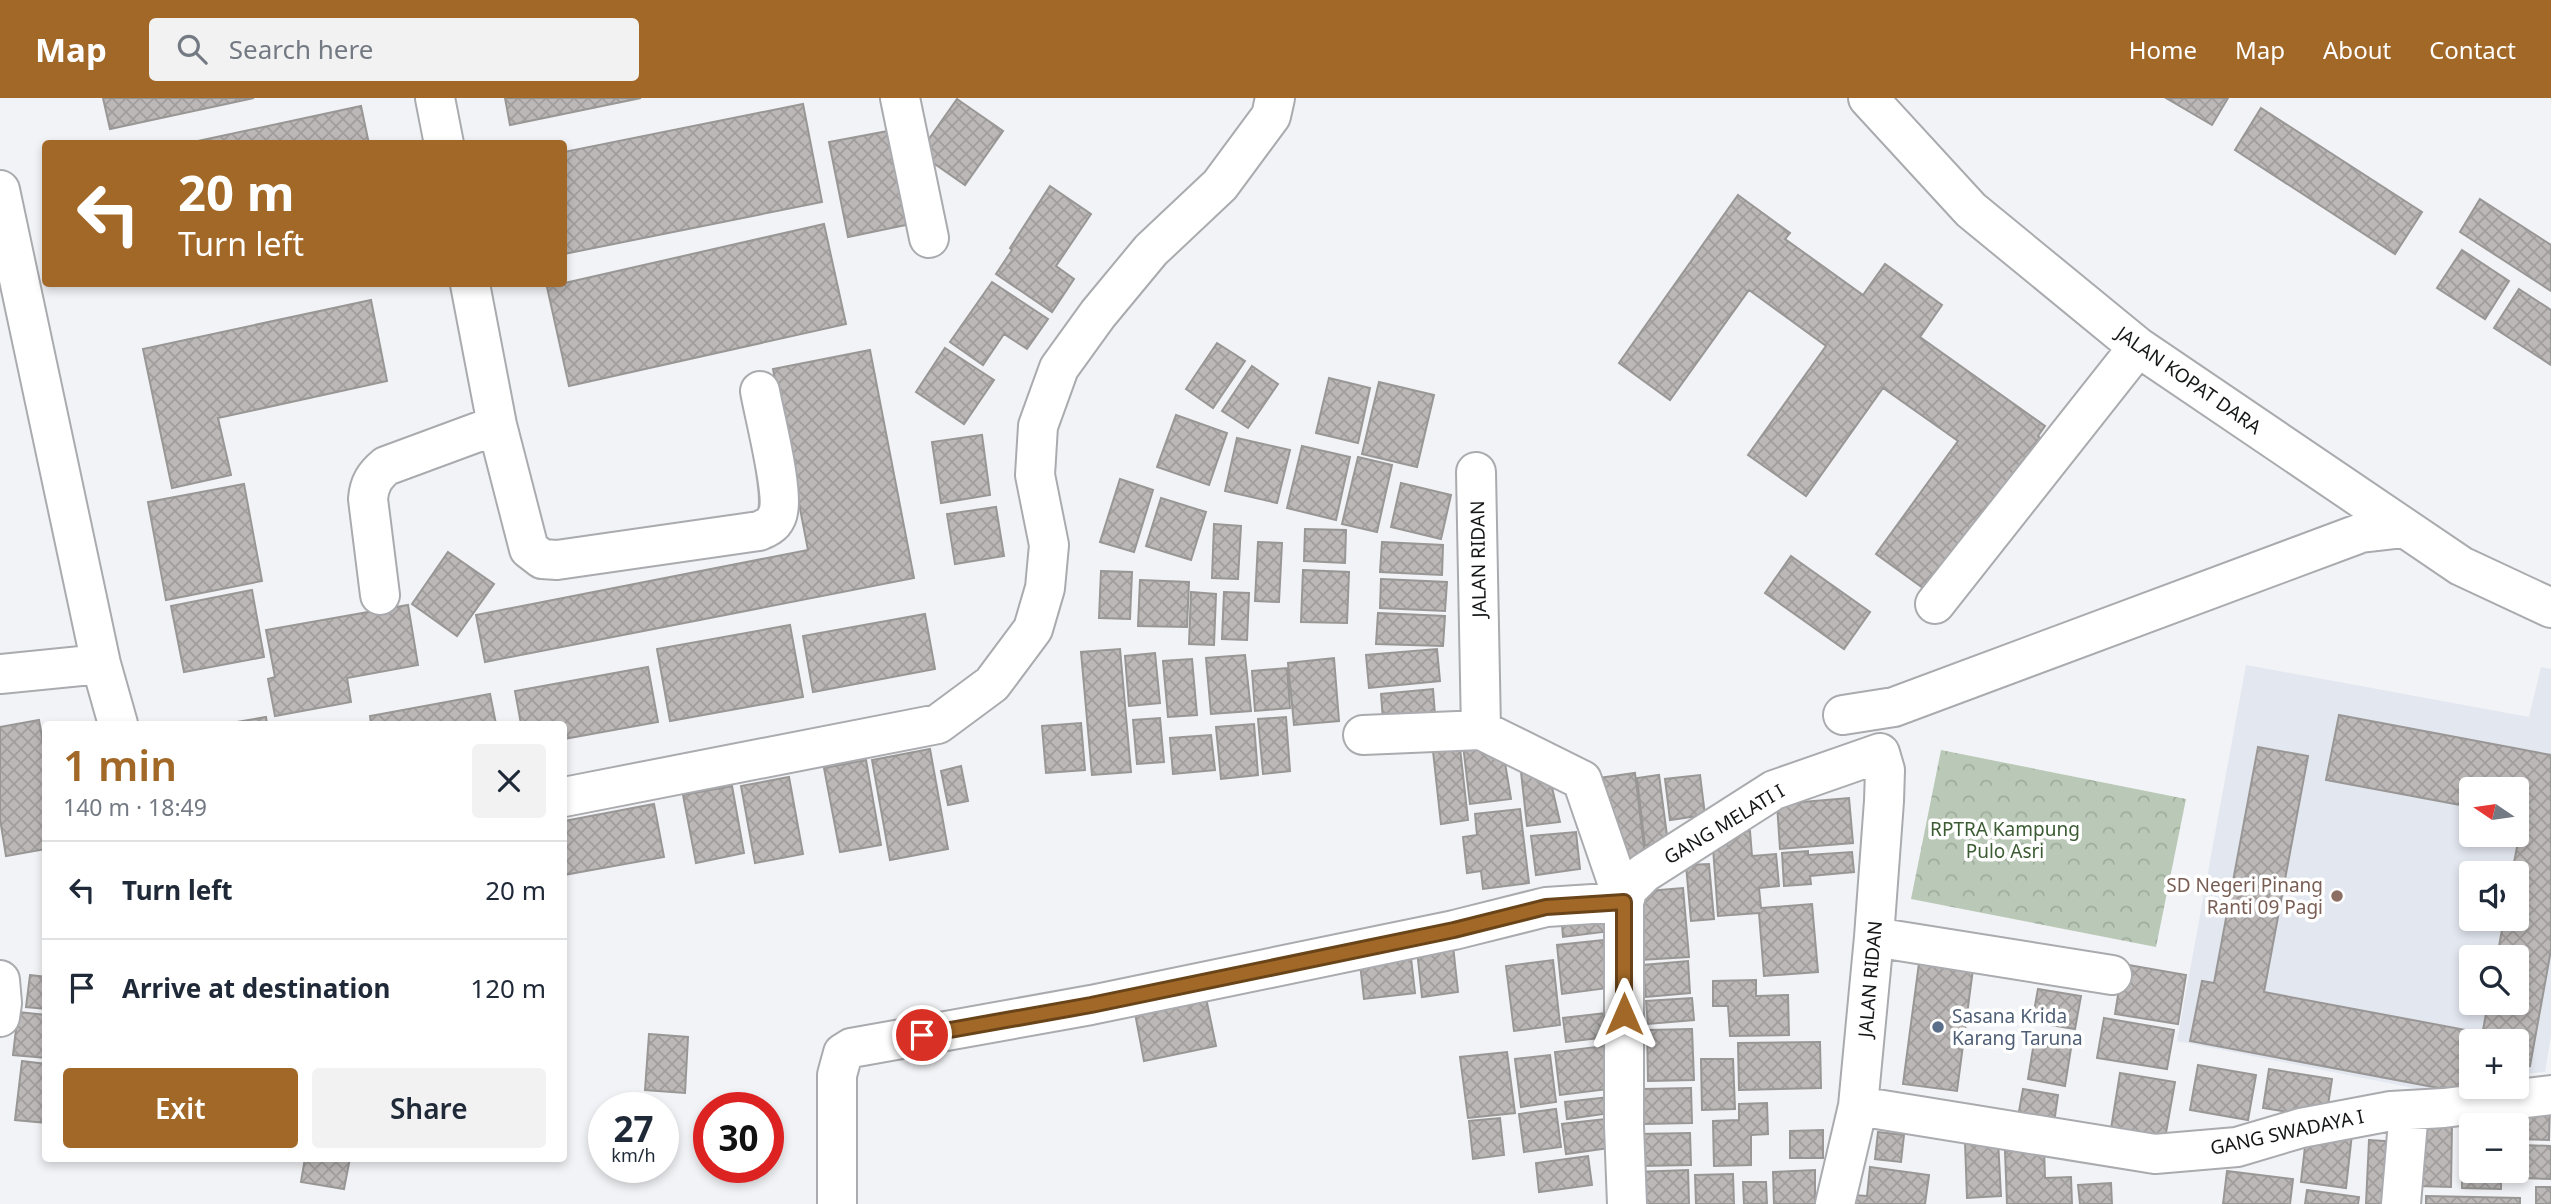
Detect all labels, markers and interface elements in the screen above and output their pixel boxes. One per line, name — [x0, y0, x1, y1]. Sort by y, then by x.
search box — [149, 18, 639, 81]
text: Map — [35, 27, 107, 72]
icon: search — [173, 30, 211, 68]
text: Search here — [229, 31, 373, 67]
text: Home — [2129, 33, 2197, 66]
text: Map — [2235, 33, 2285, 66]
text: About — [2323, 33, 2391, 66]
text: Contact — [2429, 33, 2516, 66]
text: 20 m — [178, 159, 295, 225]
icon: left — [63, 168, 154, 259]
text: Turn left — [178, 222, 304, 265]
street label: JALAN KOPAT DARA — [2110, 319, 2267, 440]
street label: JALAN RIDAN — [1464, 500, 1492, 620]
text: 1 min — [63, 736, 177, 793]
button: close — [472, 744, 546, 818]
north arrow — [2459, 777, 2529, 847]
map controls — [2459, 777, 2529, 1183]
street label: GANG MELATI I — [1659, 778, 1789, 870]
text: 140 m · 18:49 — [63, 791, 207, 823]
park label: RPTRA Kampung Pulo Asri — [1930, 816, 2080, 864]
button: sound — [2459, 861, 2529, 931]
icon: left — [63, 871, 101, 909]
text: Turn left — [122, 872, 233, 908]
text: 20 m — [485, 872, 546, 908]
place label: SD Negeri Pinang Ranti 09 Pagi — [2166, 872, 2323, 920]
marker: SD Negeri Pinang Ranti 09 Pagi — [2329, 888, 2345, 904]
street label: JALAN RIDAN — [1852, 920, 1888, 1040]
button: search — [2459, 945, 2529, 1015]
icon: arrive — [63, 969, 101, 1007]
text: Arrive at destination — [122, 970, 391, 1006]
text: 120 m — [470, 970, 546, 1006]
position arrow — [1587, 977, 1661, 1051]
place label: Sasana Krida Karang Taruna — [1952, 1003, 2083, 1051]
pin — [892, 1005, 952, 1065]
icon: arrive — [903, 1016, 941, 1054]
marker: Sasana Krida Karang Taruna — [1930, 1019, 1946, 1035]
button: + — [2459, 1029, 2529, 1099]
button: Exit — [63, 1068, 298, 1148]
button: Share — [312, 1068, 546, 1148]
speed limit sign: 30 — [693, 1092, 784, 1183]
street label: GANG SWADAYA I — [2208, 1103, 2366, 1161]
text: 27 — [613, 1105, 654, 1152]
button: − — [2459, 1113, 2529, 1183]
text: km/h — [611, 1143, 656, 1167]

